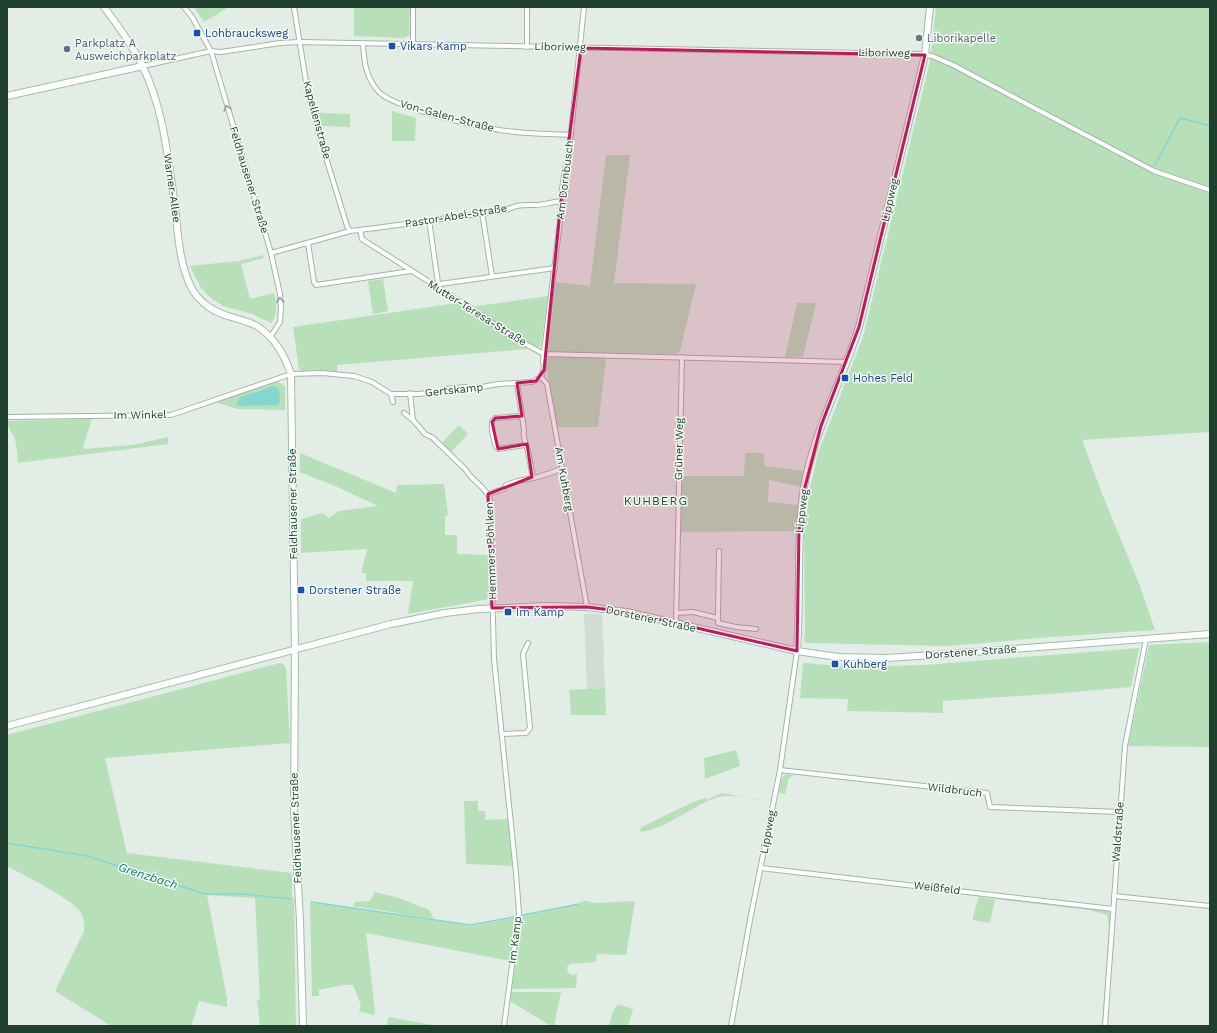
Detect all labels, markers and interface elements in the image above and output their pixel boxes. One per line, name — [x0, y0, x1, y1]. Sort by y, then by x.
place label: Lohbraucksweg — [205, 27, 288, 40]
marker: Lohbraucksweg — [192, 28, 202, 38]
place label: Liborikapelle — [927, 32, 996, 45]
marker: Liborikapelle — [914, 33, 924, 43]
place label: Parkplatz A Ausweichparkplatz — [75, 37, 176, 63]
place label: Vikars Kamp — [400, 40, 467, 53]
street label: Liboriweg — [534, 40, 586, 54]
marker: Vikars Kamp — [387, 41, 397, 51]
marker: Parkplatz A Ausweichparkplatz — [62, 44, 72, 54]
street label: Liboriweg — [858, 46, 910, 60]
street label: Kapellenstraße — [300, 79, 334, 161]
street label: Von-Galen-Straße — [398, 97, 496, 135]
one-way arrow — [223, 105, 232, 112]
street label: Feldhausener Straße — [227, 125, 271, 235]
street label: Am Dornbusch — [554, 140, 576, 220]
street label: Warner-Allee — [161, 153, 183, 223]
street label: Lippweg — [879, 177, 901, 223]
street label: Pastor-Abel-Straße — [404, 202, 508, 230]
street label: Mutter-Teresa-Straße — [425, 277, 529, 349]
one-way arrow — [276, 297, 285, 303]
place label: Hohes Feld — [853, 372, 913, 385]
marker: Hohes Feld — [840, 373, 850, 383]
street label: Gertskamp — [424, 380, 484, 400]
street label: Im Winkel — [113, 408, 167, 422]
street label: Grüner Weg — [672, 417, 686, 480]
street label: Am Kuhberg — [552, 446, 576, 512]
street label: Feldhausener Straße — [286, 448, 300, 560]
street label: Lippweg — [793, 488, 811, 534]
district label: KUHBERG — [624, 494, 688, 508]
street label: Hemmers Pöhlken — [483, 502, 499, 600]
place label: Dorstener Straße — [309, 584, 401, 597]
marker: Dorstener Straße — [296, 585, 306, 595]
street label: Dorstener Straße — [605, 603, 697, 635]
place label: Im Kamp — [516, 606, 564, 619]
marker: Im Kamp — [503, 607, 513, 617]
street label: Dorstener Straße — [925, 642, 1017, 662]
place label: Kuhberg — [843, 658, 887, 671]
marker: Kuhberg — [830, 659, 840, 669]
street label: Feldhausener Straße — [288, 772, 304, 884]
street label: Wildbruch — [927, 780, 983, 800]
street label: Waldstraße — [1109, 801, 1127, 863]
street label: Lippweg — [757, 809, 779, 855]
water label: Grenzbach — [117, 860, 179, 892]
street label: Weißfeld — [913, 879, 961, 897]
street label: Im Kamp — [506, 915, 524, 965]

